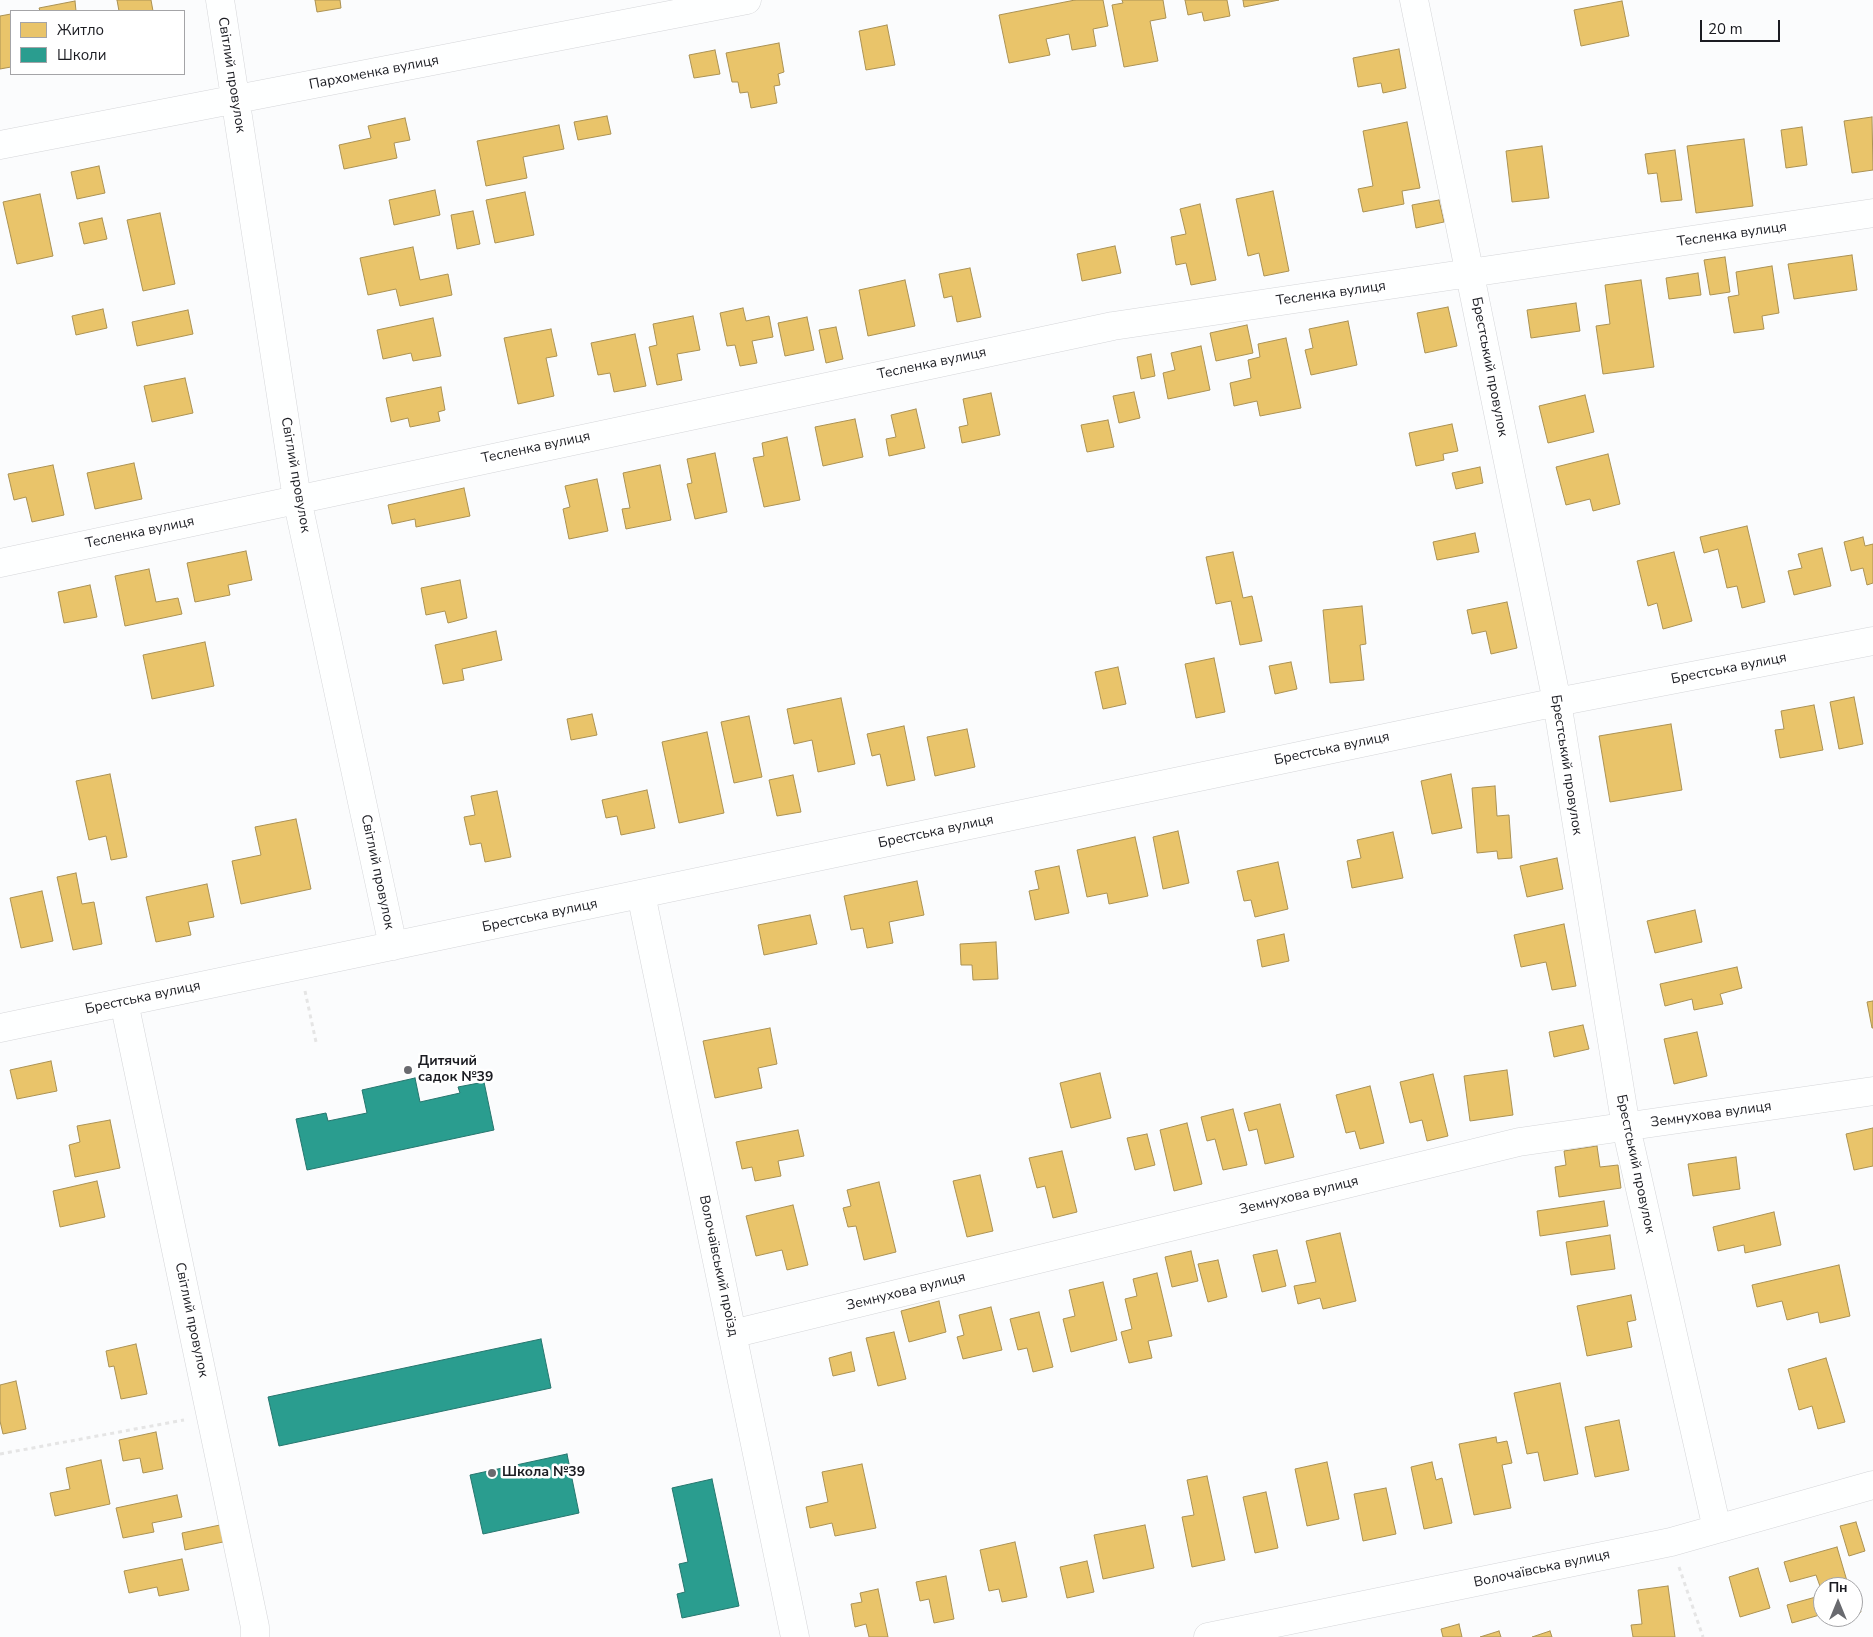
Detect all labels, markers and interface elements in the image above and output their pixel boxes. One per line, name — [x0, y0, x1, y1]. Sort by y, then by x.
legend — [10, 10, 185, 75]
scale bar — [1703, 10, 1783, 42]
street label: Світлий провулок — [214, 16, 248, 134]
text: 20 m — [1708, 19, 1743, 39]
text: Житло — [57, 20, 104, 40]
text: Школи — [57, 45, 106, 65]
street label: Пархоменка вулиця — [308, 52, 440, 94]
street label: Тесленка вулиця — [1676, 219, 1788, 251]
street label: Тесленка вулиця — [1275, 278, 1387, 310]
street label: Брестський провулок — [1467, 296, 1511, 438]
street label: Тесленка вулиця — [876, 344, 988, 384]
street label: Світлий провулок — [277, 416, 313, 534]
street label: Тесленка вулиця — [480, 428, 592, 468]
street label: Тесленка вулиця — [84, 513, 196, 553]
street label: Брестська вулиця — [1670, 650, 1788, 688]
street label: Брестський провулок — [1547, 694, 1585, 836]
street label: Брестська вулиця — [1273, 729, 1391, 769]
street label: Брестська вулиця — [877, 812, 995, 852]
street label: Світлий провулок — [357, 813, 397, 931]
street label: Брестська вулиця — [481, 896, 599, 936]
street label: Брестська вулиця — [84, 978, 202, 1018]
place label: Дитячий садок №39 — [418, 1054, 493, 1086]
marker: Дитячий садок №39 — [402, 1064, 414, 1076]
street label: Брестський провулок — [1612, 1093, 1658, 1235]
street label: Земнухова вулиця — [1649, 1098, 1773, 1132]
street label: Земнухова вулиця — [1238, 1173, 1360, 1219]
street label: Волочаївський проїзд — [695, 1194, 741, 1338]
street label: Світлий провулок — [171, 1261, 211, 1379]
street label: Земнухова вулиця — [845, 1269, 967, 1315]
place label: Школа №39 — [502, 1465, 585, 1481]
marker: Школа №39 — [486, 1467, 498, 1479]
street label: Волочаївська вулиця — [1472, 1546, 1612, 1592]
north arrow — [1813, 1577, 1863, 1627]
text: Пн — [1828, 1578, 1848, 1597]

